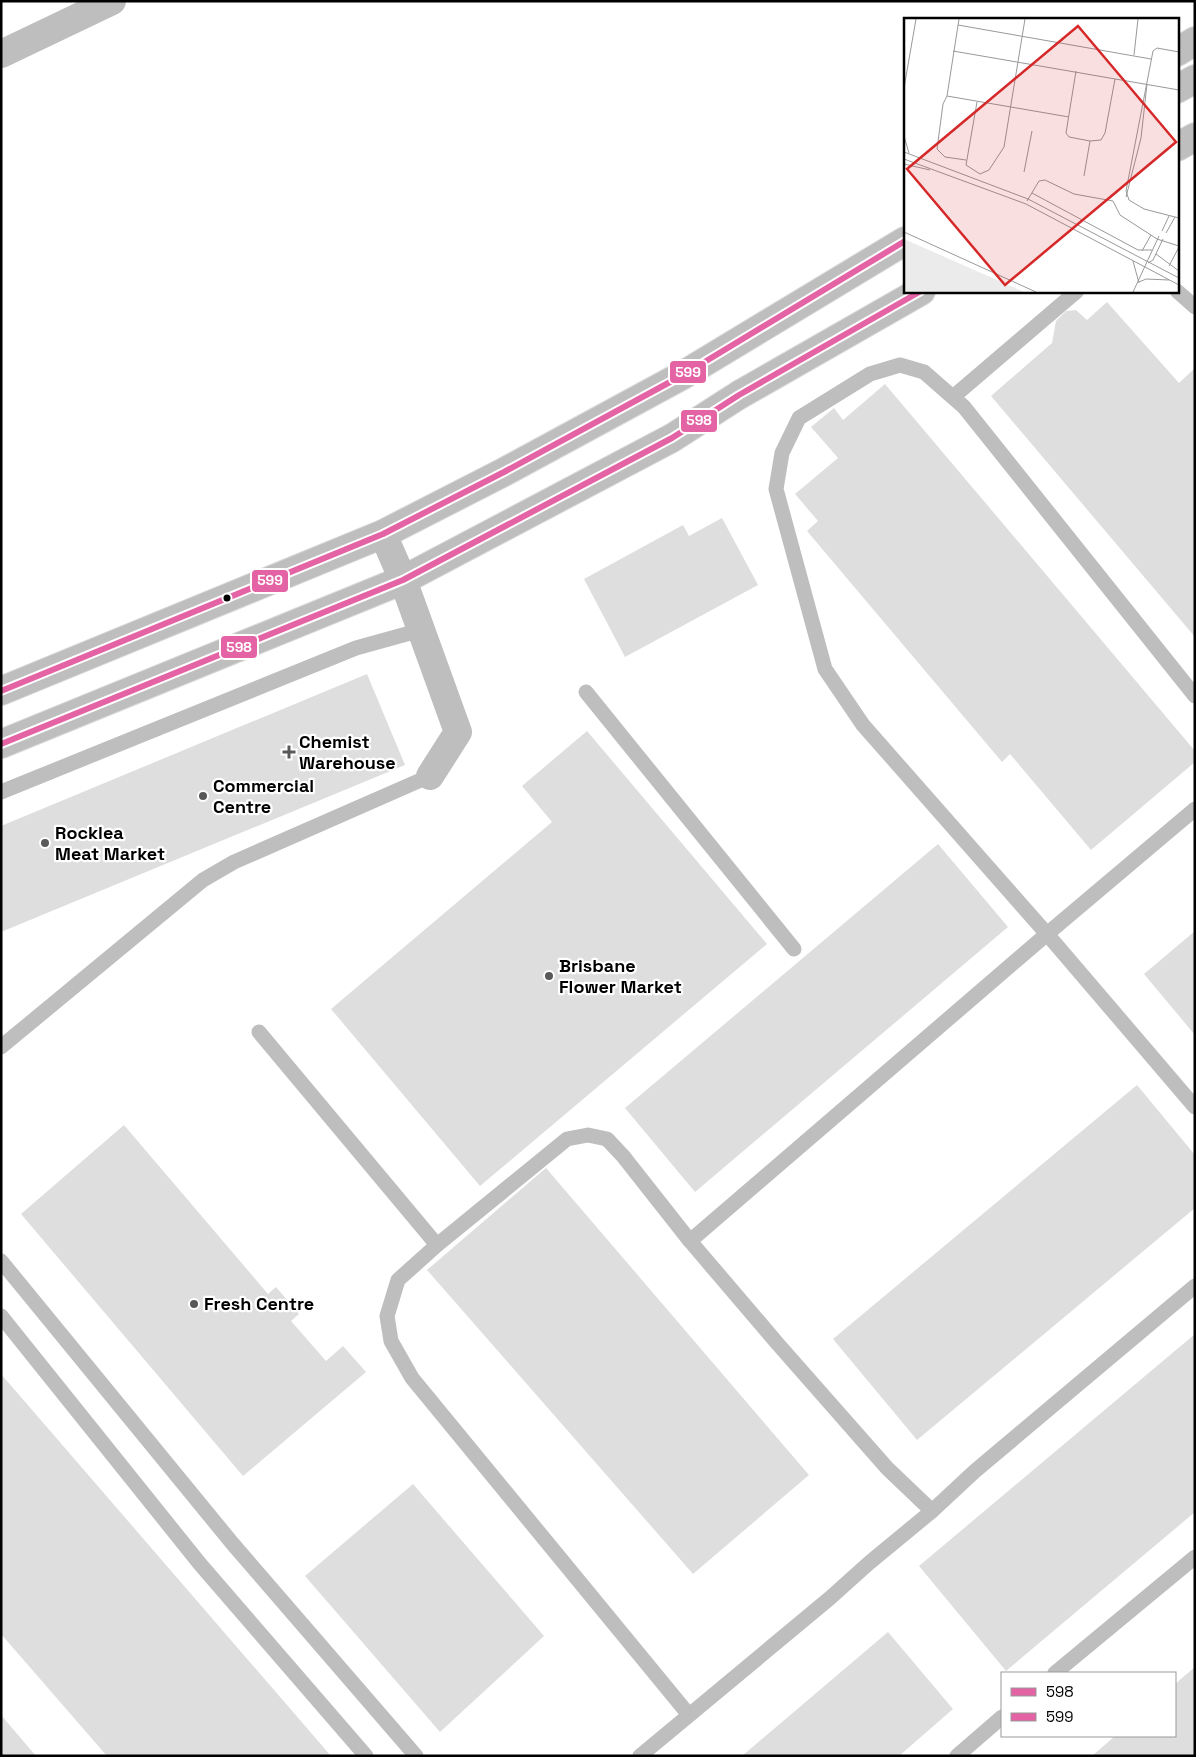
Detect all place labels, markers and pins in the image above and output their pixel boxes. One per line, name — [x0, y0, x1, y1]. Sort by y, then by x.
unlabelled marker — [222, 593, 232, 603]
place label: Chemist Warehouse — [299, 730, 396, 774]
marker: Chemist Warehouse — [283, 746, 295, 758]
place label: Commercial Centre — [213, 774, 314, 818]
marker: Commercial Centre — [197, 790, 209, 802]
place label: Rocklea Meat Market — [55, 821, 165, 865]
marker: Rocklea Meat Market — [39, 837, 51, 849]
place label: Brisbane Flower Market — [559, 954, 682, 998]
marker: Brisbane Flower Market — [543, 970, 555, 982]
place label: Fresh Centre — [204, 1292, 314, 1315]
marker: Fresh Centre — [188, 1298, 200, 1310]

